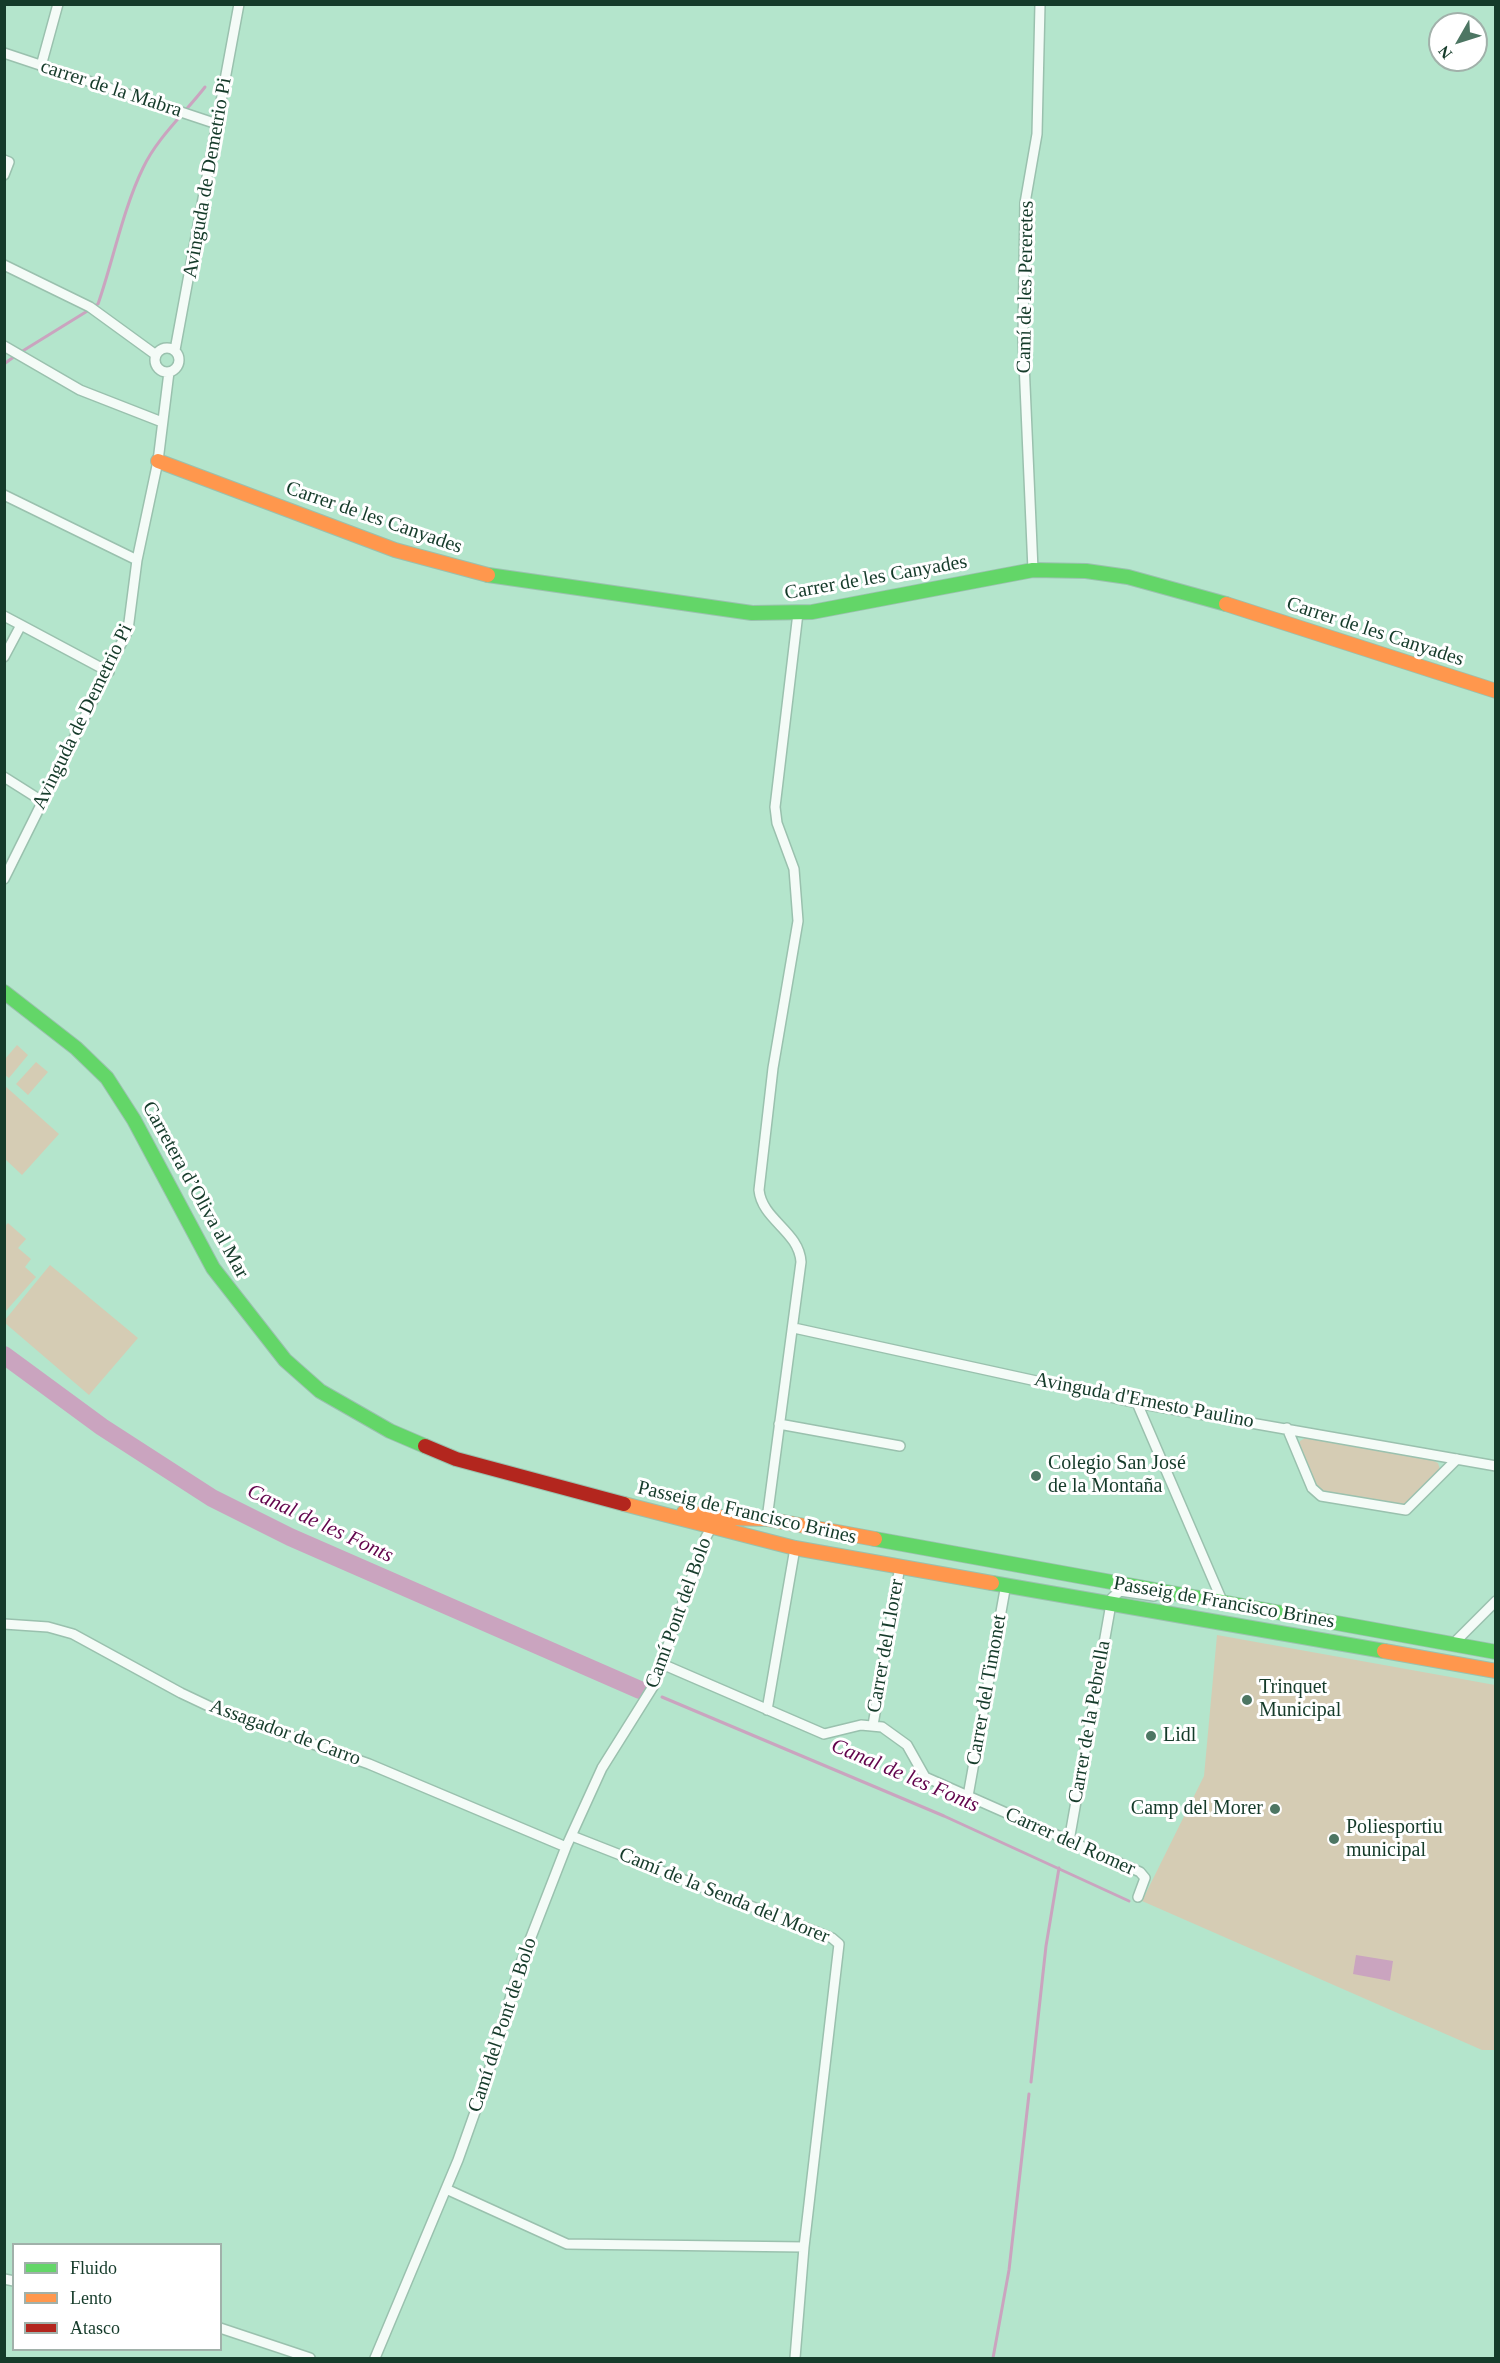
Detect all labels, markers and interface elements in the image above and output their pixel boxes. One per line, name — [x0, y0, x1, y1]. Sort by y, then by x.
north arrow — [1428, 12, 1488, 72]
text: N — [1435, 43, 1455, 62]
street label: carrer de la Mabra — [37, 55, 185, 123]
street label: Avinguda de Demetrio Pi — [179, 76, 237, 280]
street label: Camí de les Pereretes — [1012, 200, 1040, 374]
street label: Carrer de les Canyades — [283, 477, 465, 559]
street label: Carrer de les Canyades — [783, 550, 969, 606]
street label: Carrer de les Canyades — [1283, 592, 1467, 672]
street label: Avinguda de Demetrio Pi — [28, 620, 138, 814]
street label: Carretera d’Oliva al Mar — [136, 1097, 254, 1283]
street label: Avinguda d'Ernesto Paulino — [1032, 1368, 1256, 1434]
place label: Colegio San José de la Montaña — [1048, 1452, 1186, 1499]
marker: Colegio San José de la Montaña — [1029, 1469, 1043, 1483]
street label: Passeig de Francisco Brines — [635, 1476, 859, 1550]
water label: Canal de les Fonts — [243, 1479, 397, 1569]
street label: Camí Pont del Bolo — [641, 1535, 717, 1691]
street label: Passeig de Francisco Brines — [1112, 1572, 1336, 1634]
street label: Carrer del Llorer — [862, 1577, 910, 1715]
street label: Carrer del Timonet — [962, 1613, 1012, 1767]
street label: Carrer de la Pebrella — [1064, 1639, 1116, 1805]
place label: Trinquet Municipal — [1259, 1676, 1341, 1723]
marker: Trinquet Municipal — [1240, 1693, 1254, 1707]
street label: Assagador de Carro — [206, 1695, 364, 1771]
place label: Lidl — [1163, 1724, 1196, 1748]
marker: Lidl — [1144, 1729, 1158, 1743]
water label: Canal de les Fonts — [827, 1734, 983, 1818]
place label: Camp del Morer — [1131, 1797, 1263, 1821]
marker: Camp del Morer — [1268, 1802, 1282, 1816]
street label: Carrer del Romer — [1001, 1803, 1139, 1881]
place label: Poliesportiu municipal — [1346, 1816, 1443, 1863]
marker: Poliesportiu municipal — [1327, 1832, 1341, 1846]
street label: Camí de la Senda del Morer — [615, 1843, 833, 1949]
street label: Camí del Pont de Bolo — [463, 1935, 543, 2115]
legend — [12, 2243, 222, 2351]
text: Fluido — [70, 2258, 117, 2278]
text: Lento — [70, 2288, 112, 2308]
text: Atasco — [70, 2318, 120, 2338]

